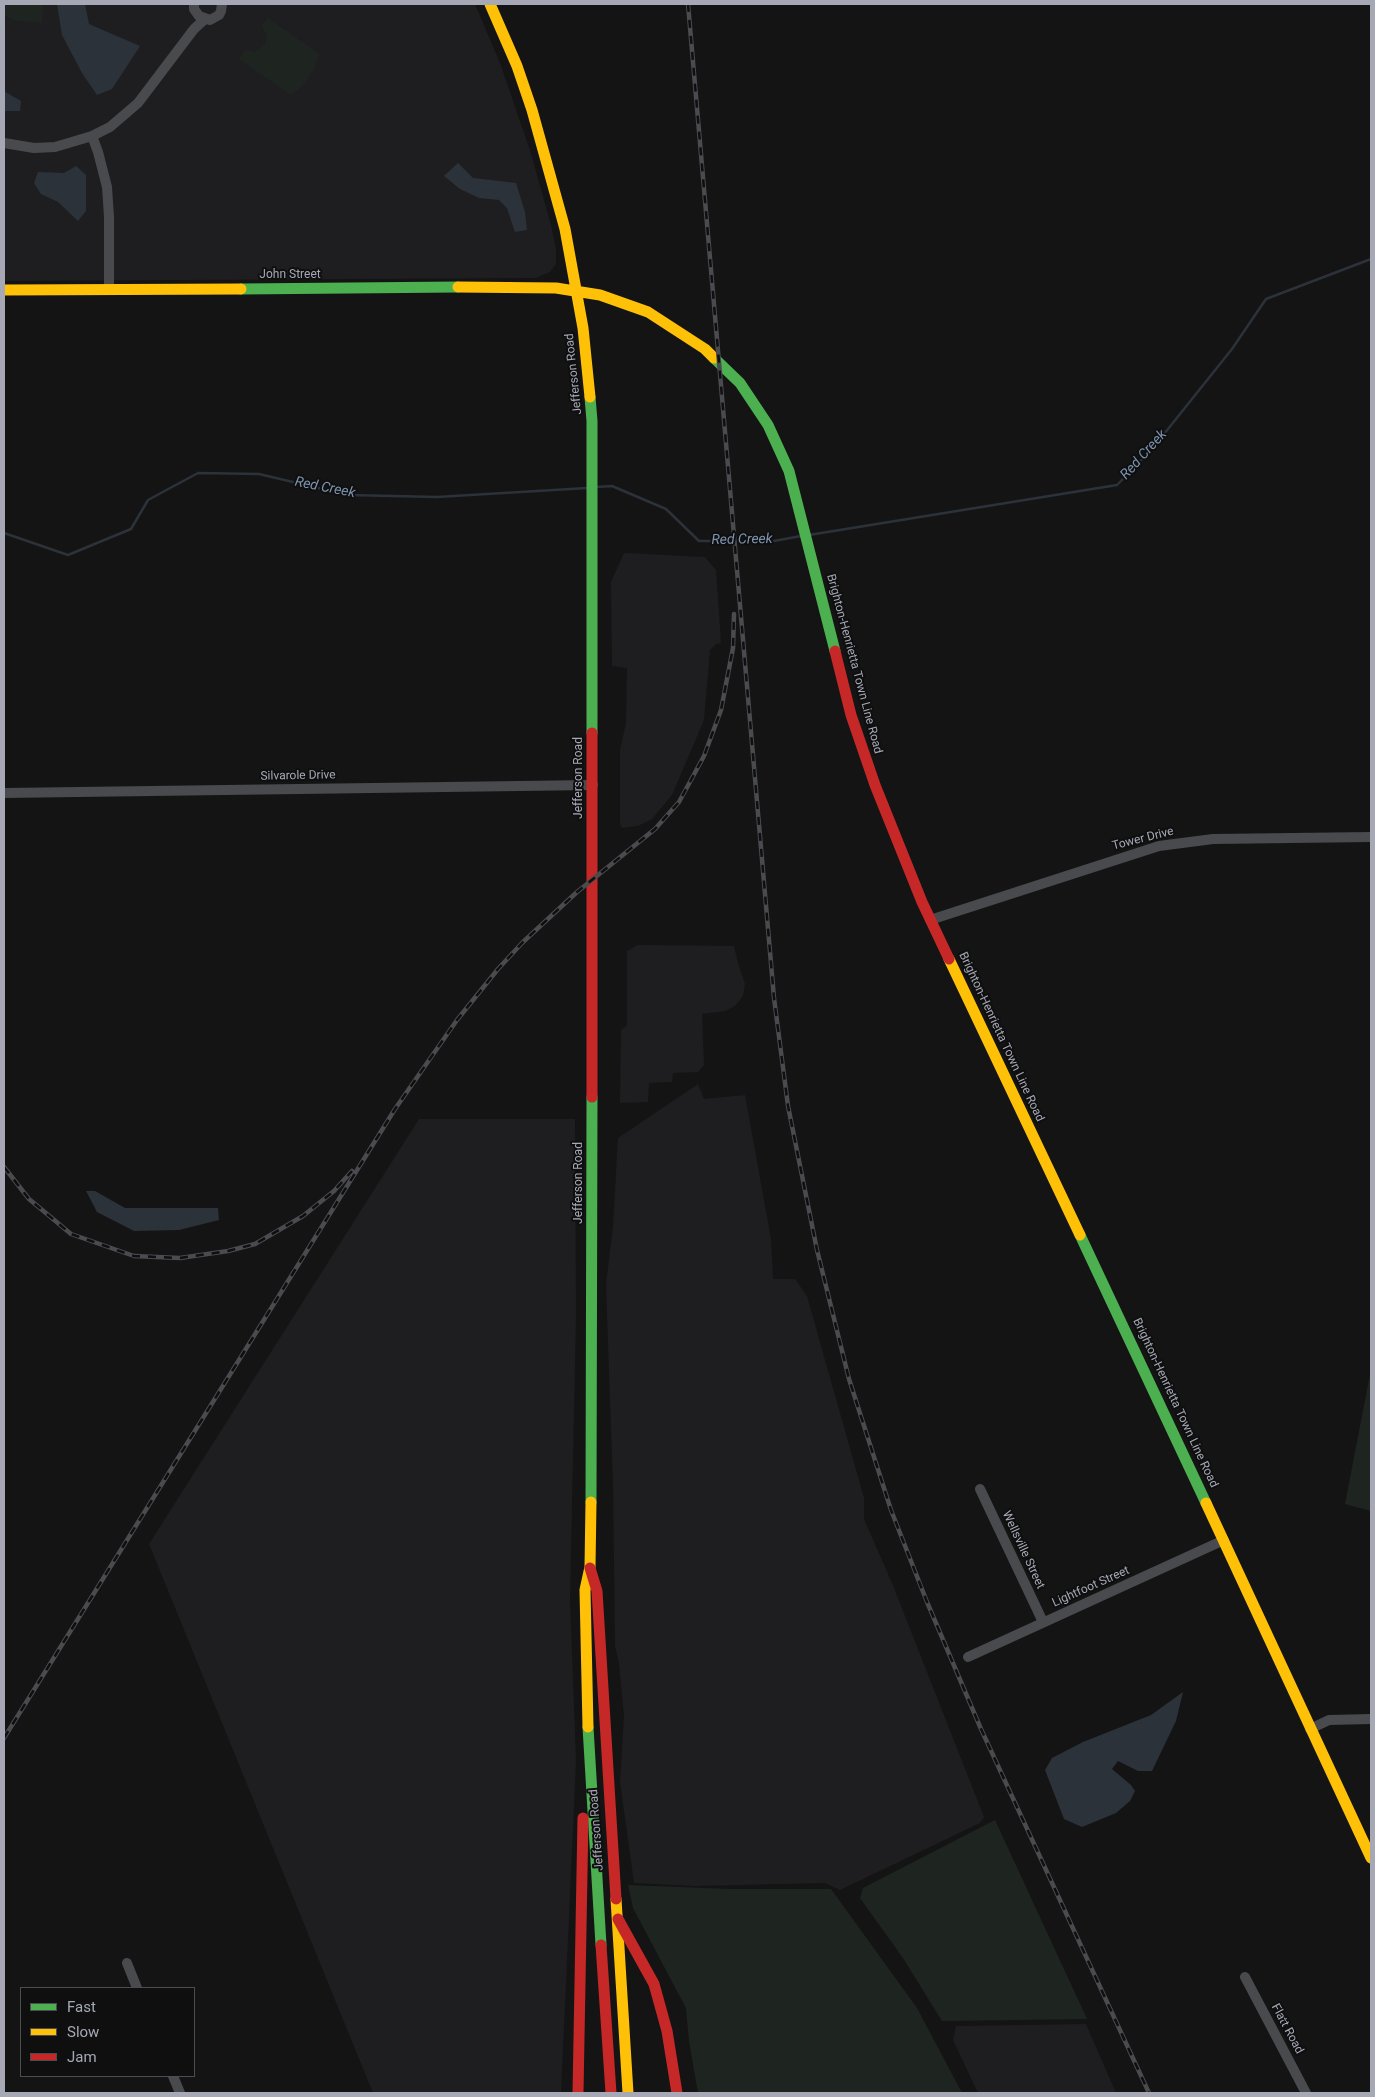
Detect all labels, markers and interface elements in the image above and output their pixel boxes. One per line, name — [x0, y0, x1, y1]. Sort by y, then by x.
street label: John Street — [259, 268, 321, 282]
street label: Jefferson Road — [563, 333, 585, 415]
water label: Red Creek — [1117, 427, 1171, 483]
water label: Red Creek — [293, 474, 357, 502]
water label: Red Creek — [711, 531, 773, 549]
street label: Brighton-Henrietta Town Line Road — [823, 573, 885, 755]
street label: Jefferson Road — [572, 737, 586, 819]
street label: Silvarole Drive — [260, 768, 336, 784]
street label: Tower Drive — [1111, 824, 1175, 854]
street label: Brighton-Henrietta Town Line Road — [955, 950, 1047, 1124]
street label: Jefferson Road — [572, 1142, 586, 1224]
street label: Brighton-Henrietta Town Line Road — [1129, 1316, 1221, 1490]
street label: Wellsville Street — [999, 1509, 1047, 1591]
street label: Lightfoot Street — [1050, 1564, 1132, 1610]
street label: Jefferson Road — [587, 1789, 607, 1871]
legend — [20, 1987, 195, 2077]
text: Fast — [67, 1998, 96, 2016]
street label: Flatt Road — [1268, 2002, 1306, 2056]
text: Slow — [67, 2023, 99, 2041]
text: Jam — [67, 2048, 97, 2066]

